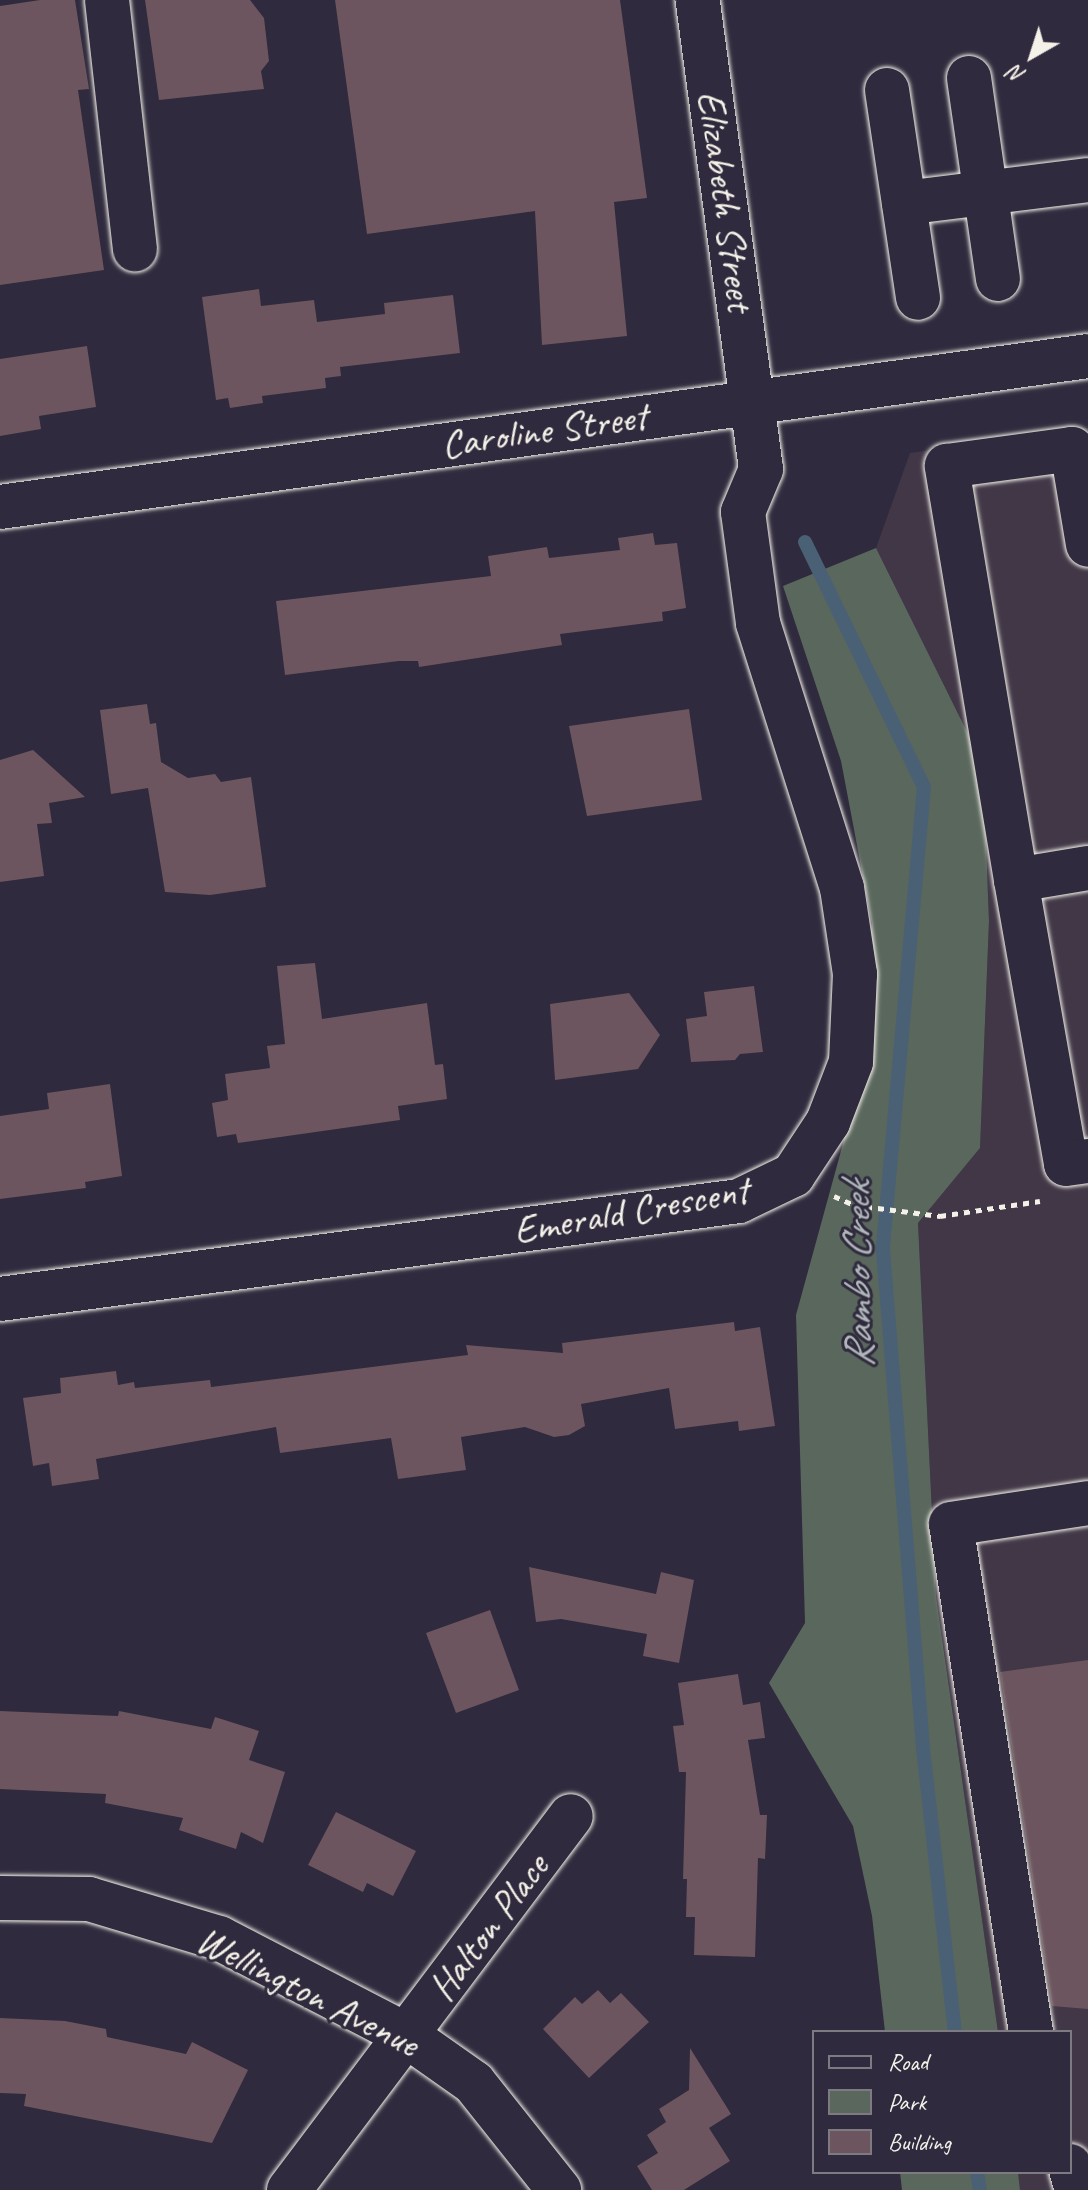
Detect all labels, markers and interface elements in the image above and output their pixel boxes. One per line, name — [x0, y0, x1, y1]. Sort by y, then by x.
north arrow — [992, 16, 1072, 96]
text: N — [1003, 59, 1031, 90]
street label: Elizabeth Street — [687, 87, 765, 315]
street label: Caroline Street — [438, 392, 650, 468]
street label: Emerald Crescent — [510, 1166, 752, 1254]
water label: Rambo Creek — [831, 1182, 885, 1368]
street label: Halton Place — [417, 1844, 559, 2010]
street label: Wellington Avenue — [189, 1915, 427, 2067]
legend — [812, 2030, 1072, 2174]
text: Road — [888, 2047, 928, 2077]
text: Park — [888, 2087, 926, 2117]
text: Building — [888, 2127, 951, 2157]

